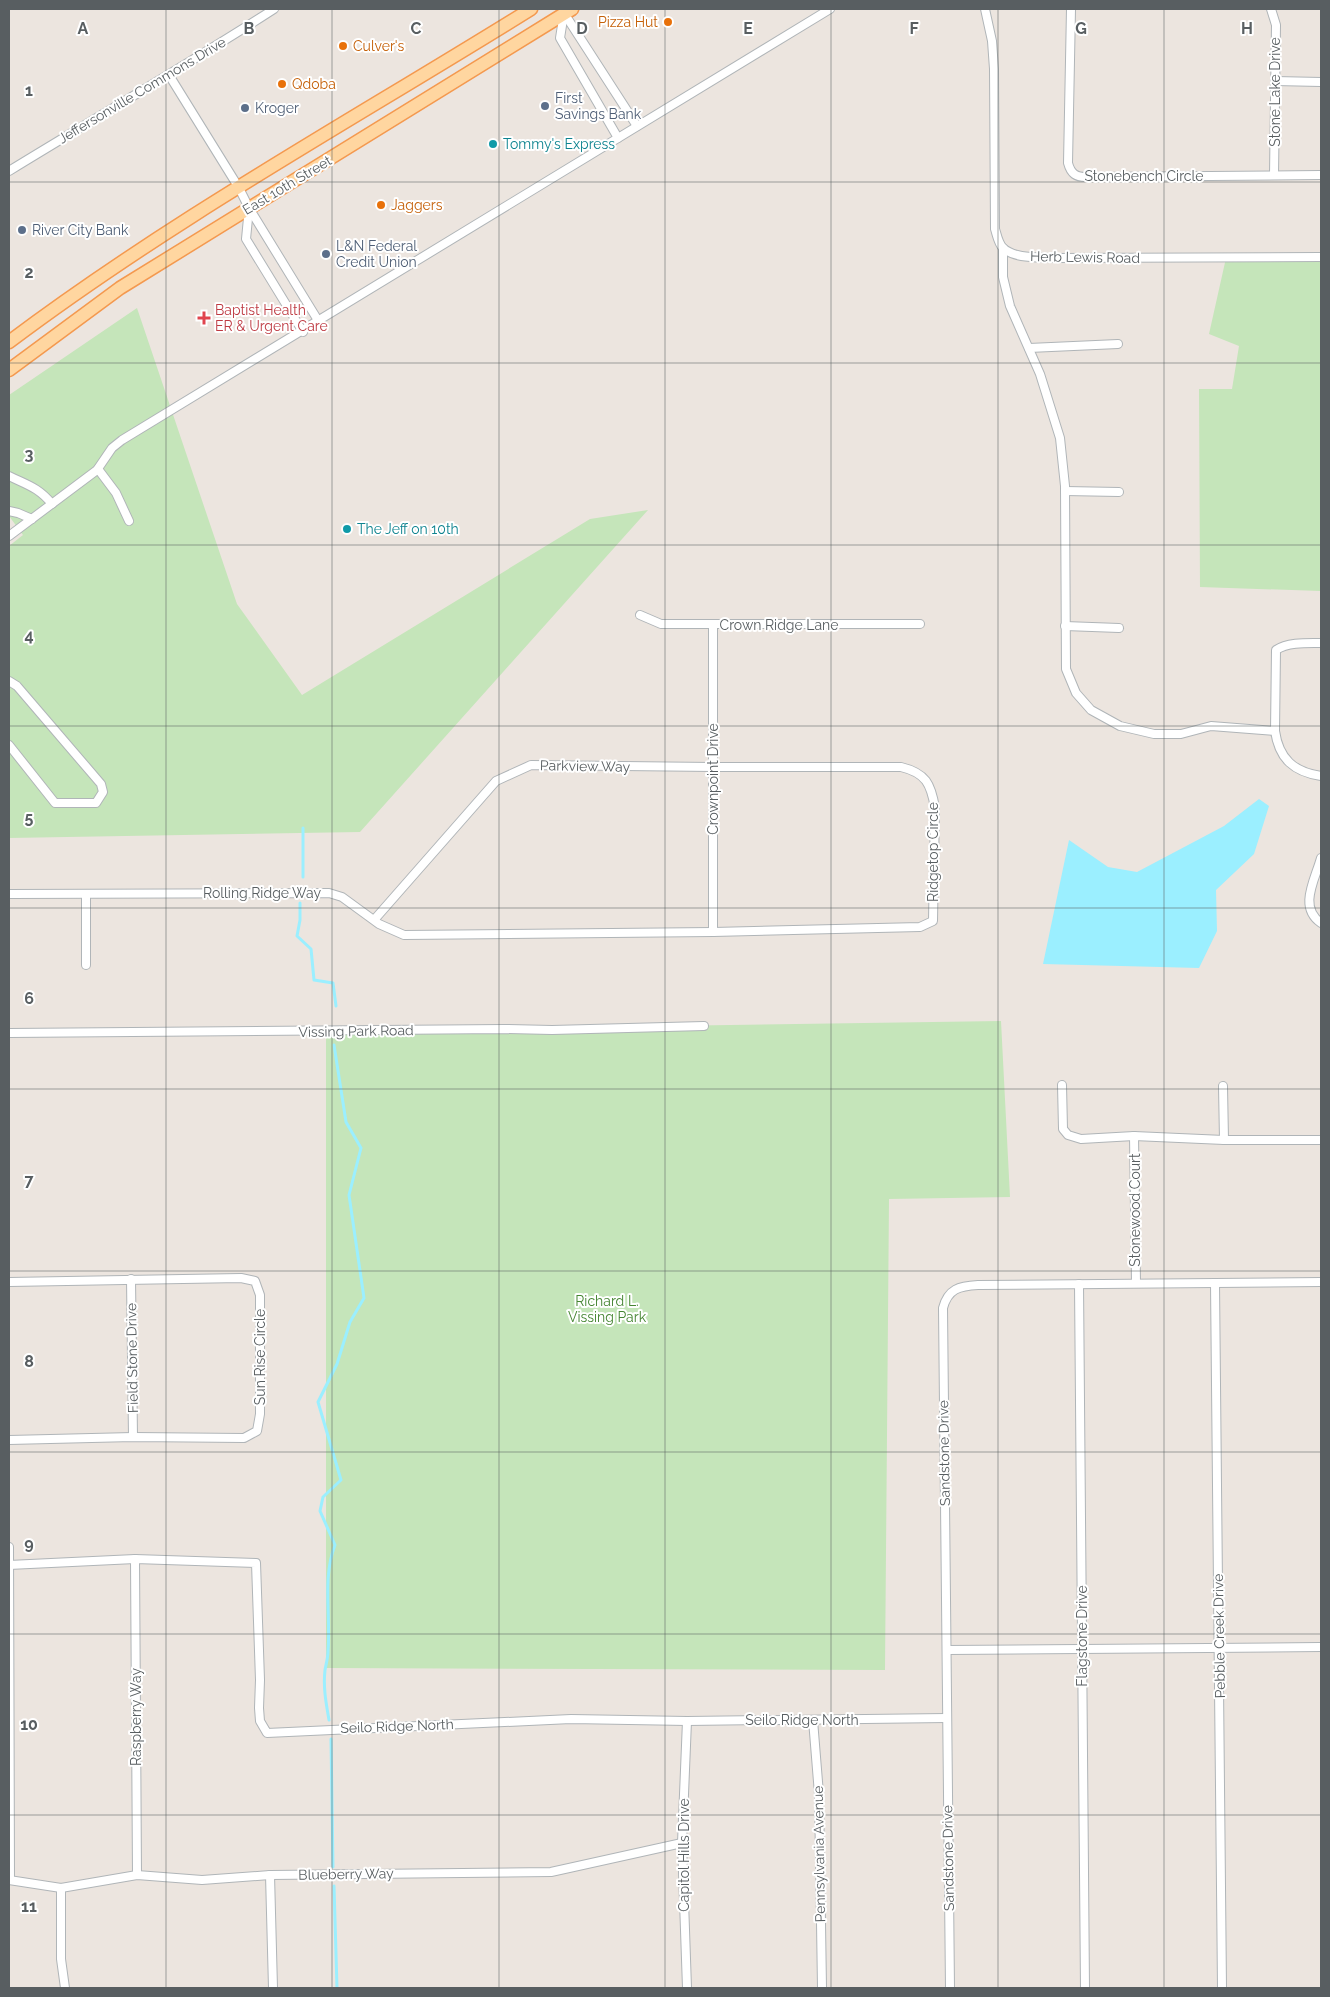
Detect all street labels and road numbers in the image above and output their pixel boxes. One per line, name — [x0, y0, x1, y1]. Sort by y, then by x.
street label: Jeffersonville Commons Drive — [55, 34, 229, 146]
street label: Stone Lake Drive — [1267, 37, 1283, 147]
street label: East 10th Street — [240, 152, 335, 218]
street label: Stonebench Circle — [1084, 168, 1204, 184]
street label: Herb Lewis Road — [1030, 248, 1140, 266]
street label: Crown Ridge Lane — [720, 617, 838, 633]
street label: Crownpoint Drive — [705, 723, 721, 835]
street label: Parkview Way — [540, 757, 631, 775]
street label: Ridgetop Circle — [925, 802, 941, 902]
street label: Rolling Ridge Way — [203, 885, 321, 901]
street label: Vissing Park Road — [298, 1022, 414, 1040]
street label: Stonewood Court — [1127, 1153, 1143, 1267]
street label: Field Stone Drive — [123, 1303, 141, 1413]
street label: Sun Rise Circle — [252, 1309, 268, 1405]
street label: Sandstone Drive — [935, 1400, 953, 1506]
street label: Pebble Creek Drive — [1210, 1573, 1228, 1699]
street label: Flagstone Drive — [1074, 1585, 1090, 1687]
street label: Raspberry Way — [128, 1668, 144, 1766]
street label: Seilo Ridge North — [745, 1712, 859, 1728]
street label: Seilo Ridge North — [340, 1716, 454, 1736]
street label: Pennsylvania Avenue — [810, 1785, 828, 1923]
street label: Capitol Hills Drive — [676, 1798, 692, 1912]
street label: Sandstone Drive — [939, 1805, 957, 1911]
street label: Blueberry Way — [298, 1865, 394, 1883]

